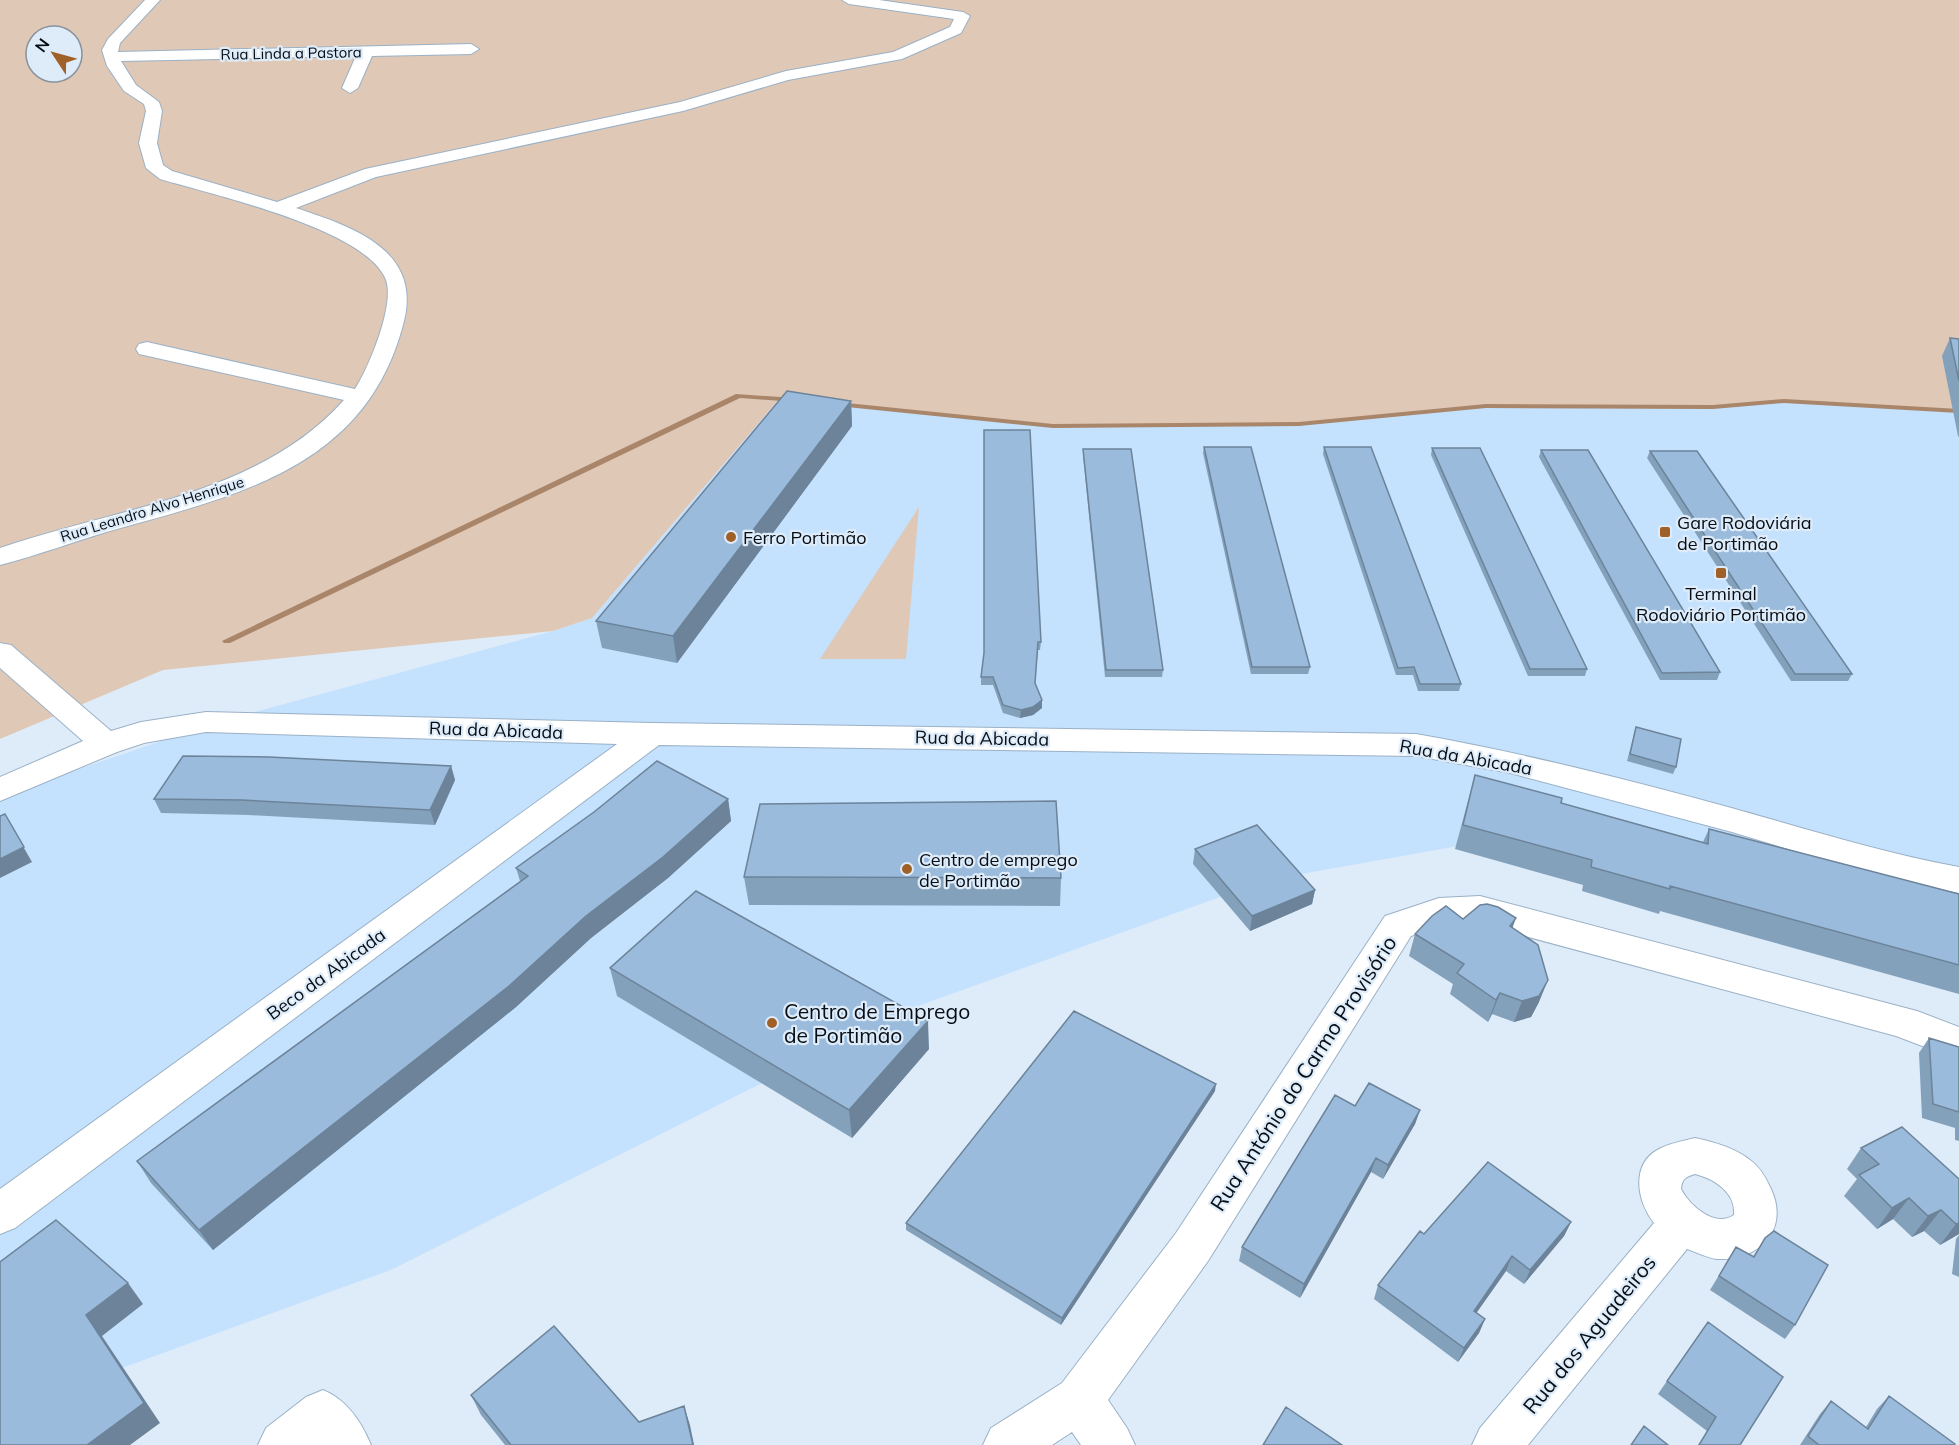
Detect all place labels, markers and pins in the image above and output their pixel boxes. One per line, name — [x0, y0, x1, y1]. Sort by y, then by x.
place label: Gare Rodoviária de Portimão — [1677, 511, 1812, 555]
marker: Gare Rodoviária de Portimão — [1658, 525, 1672, 539]
place label: Ferro Portimão — [743, 526, 867, 549]
marker: Ferro Portimão — [724, 530, 738, 544]
marker: Terminal Rodoviário Portimão — [1714, 566, 1728, 580]
place label: Terminal Rodoviário Portimão — [1636, 582, 1806, 626]
place label: Centro de emprego de Portimão — [919, 848, 1078, 892]
marker: Centro de emprego de Portimão — [900, 862, 914, 876]
place label: Centro de Emprego de Portimão — [784, 998, 970, 1048]
marker: Centro de Emprego de Portimão — [765, 1016, 779, 1030]

